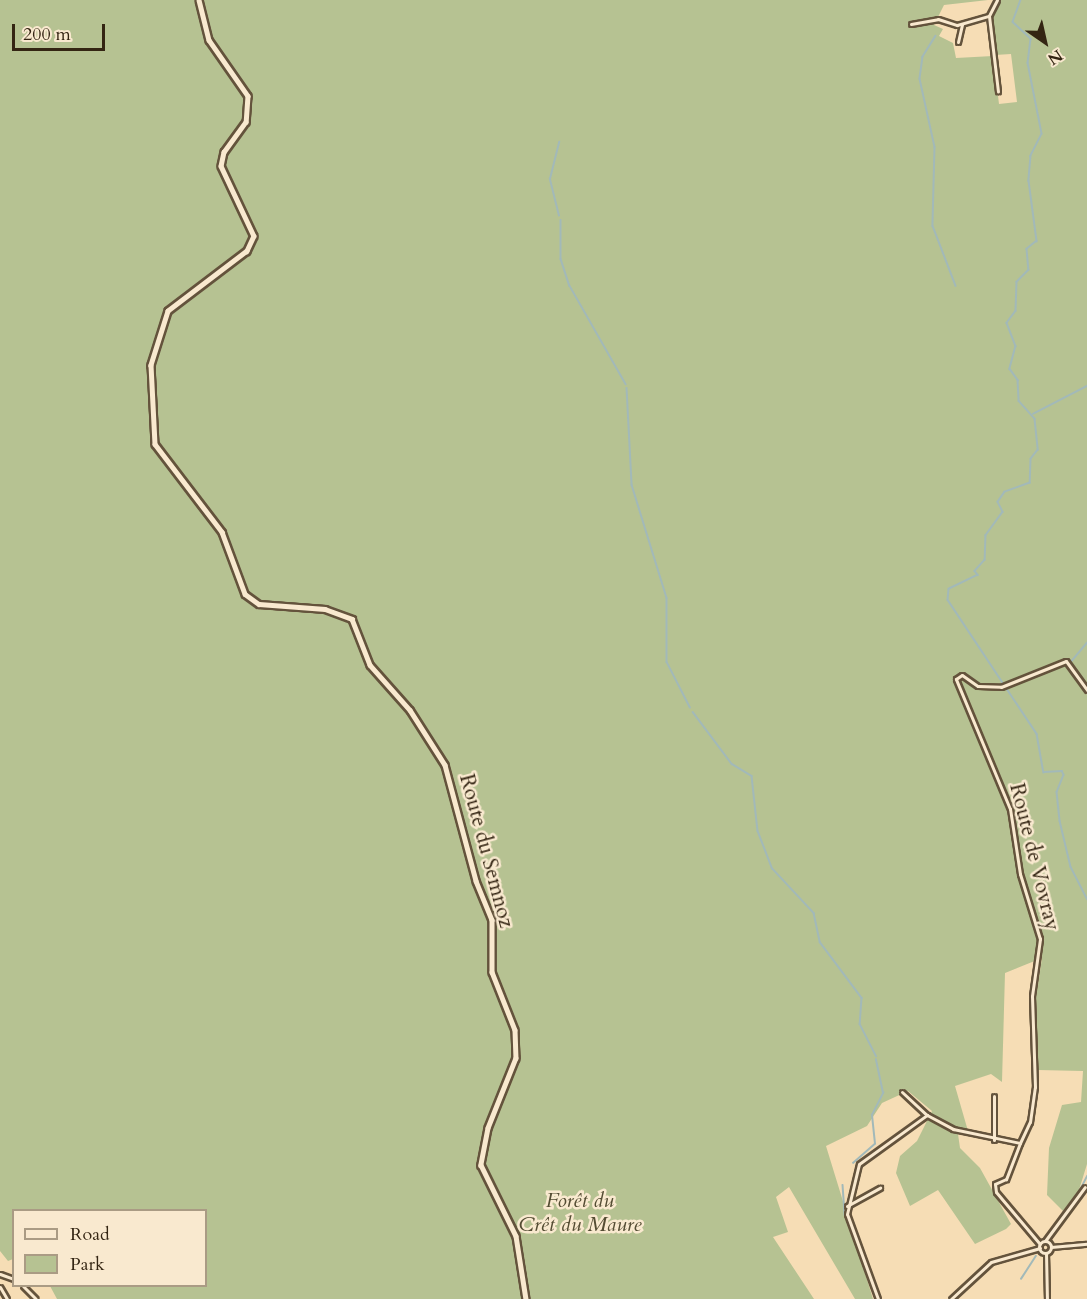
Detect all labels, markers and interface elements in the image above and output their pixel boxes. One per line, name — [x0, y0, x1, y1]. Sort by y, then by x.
scale bar — [15, 12, 108, 50]
north arrow — [1015, 12, 1075, 72]
text: 200 m — [23, 22, 71, 47]
text: N — [1043, 44, 1067, 70]
street label: Route du Semnoz — [453, 771, 519, 931]
street label: Route de Vovray — [1004, 781, 1064, 933]
park label: Forêt du Crêt du Maure — [519, 1188, 641, 1238]
legend — [12, 1209, 207, 1287]
text: Road — [70, 1222, 110, 1247]
text: Park — [70, 1252, 105, 1277]

